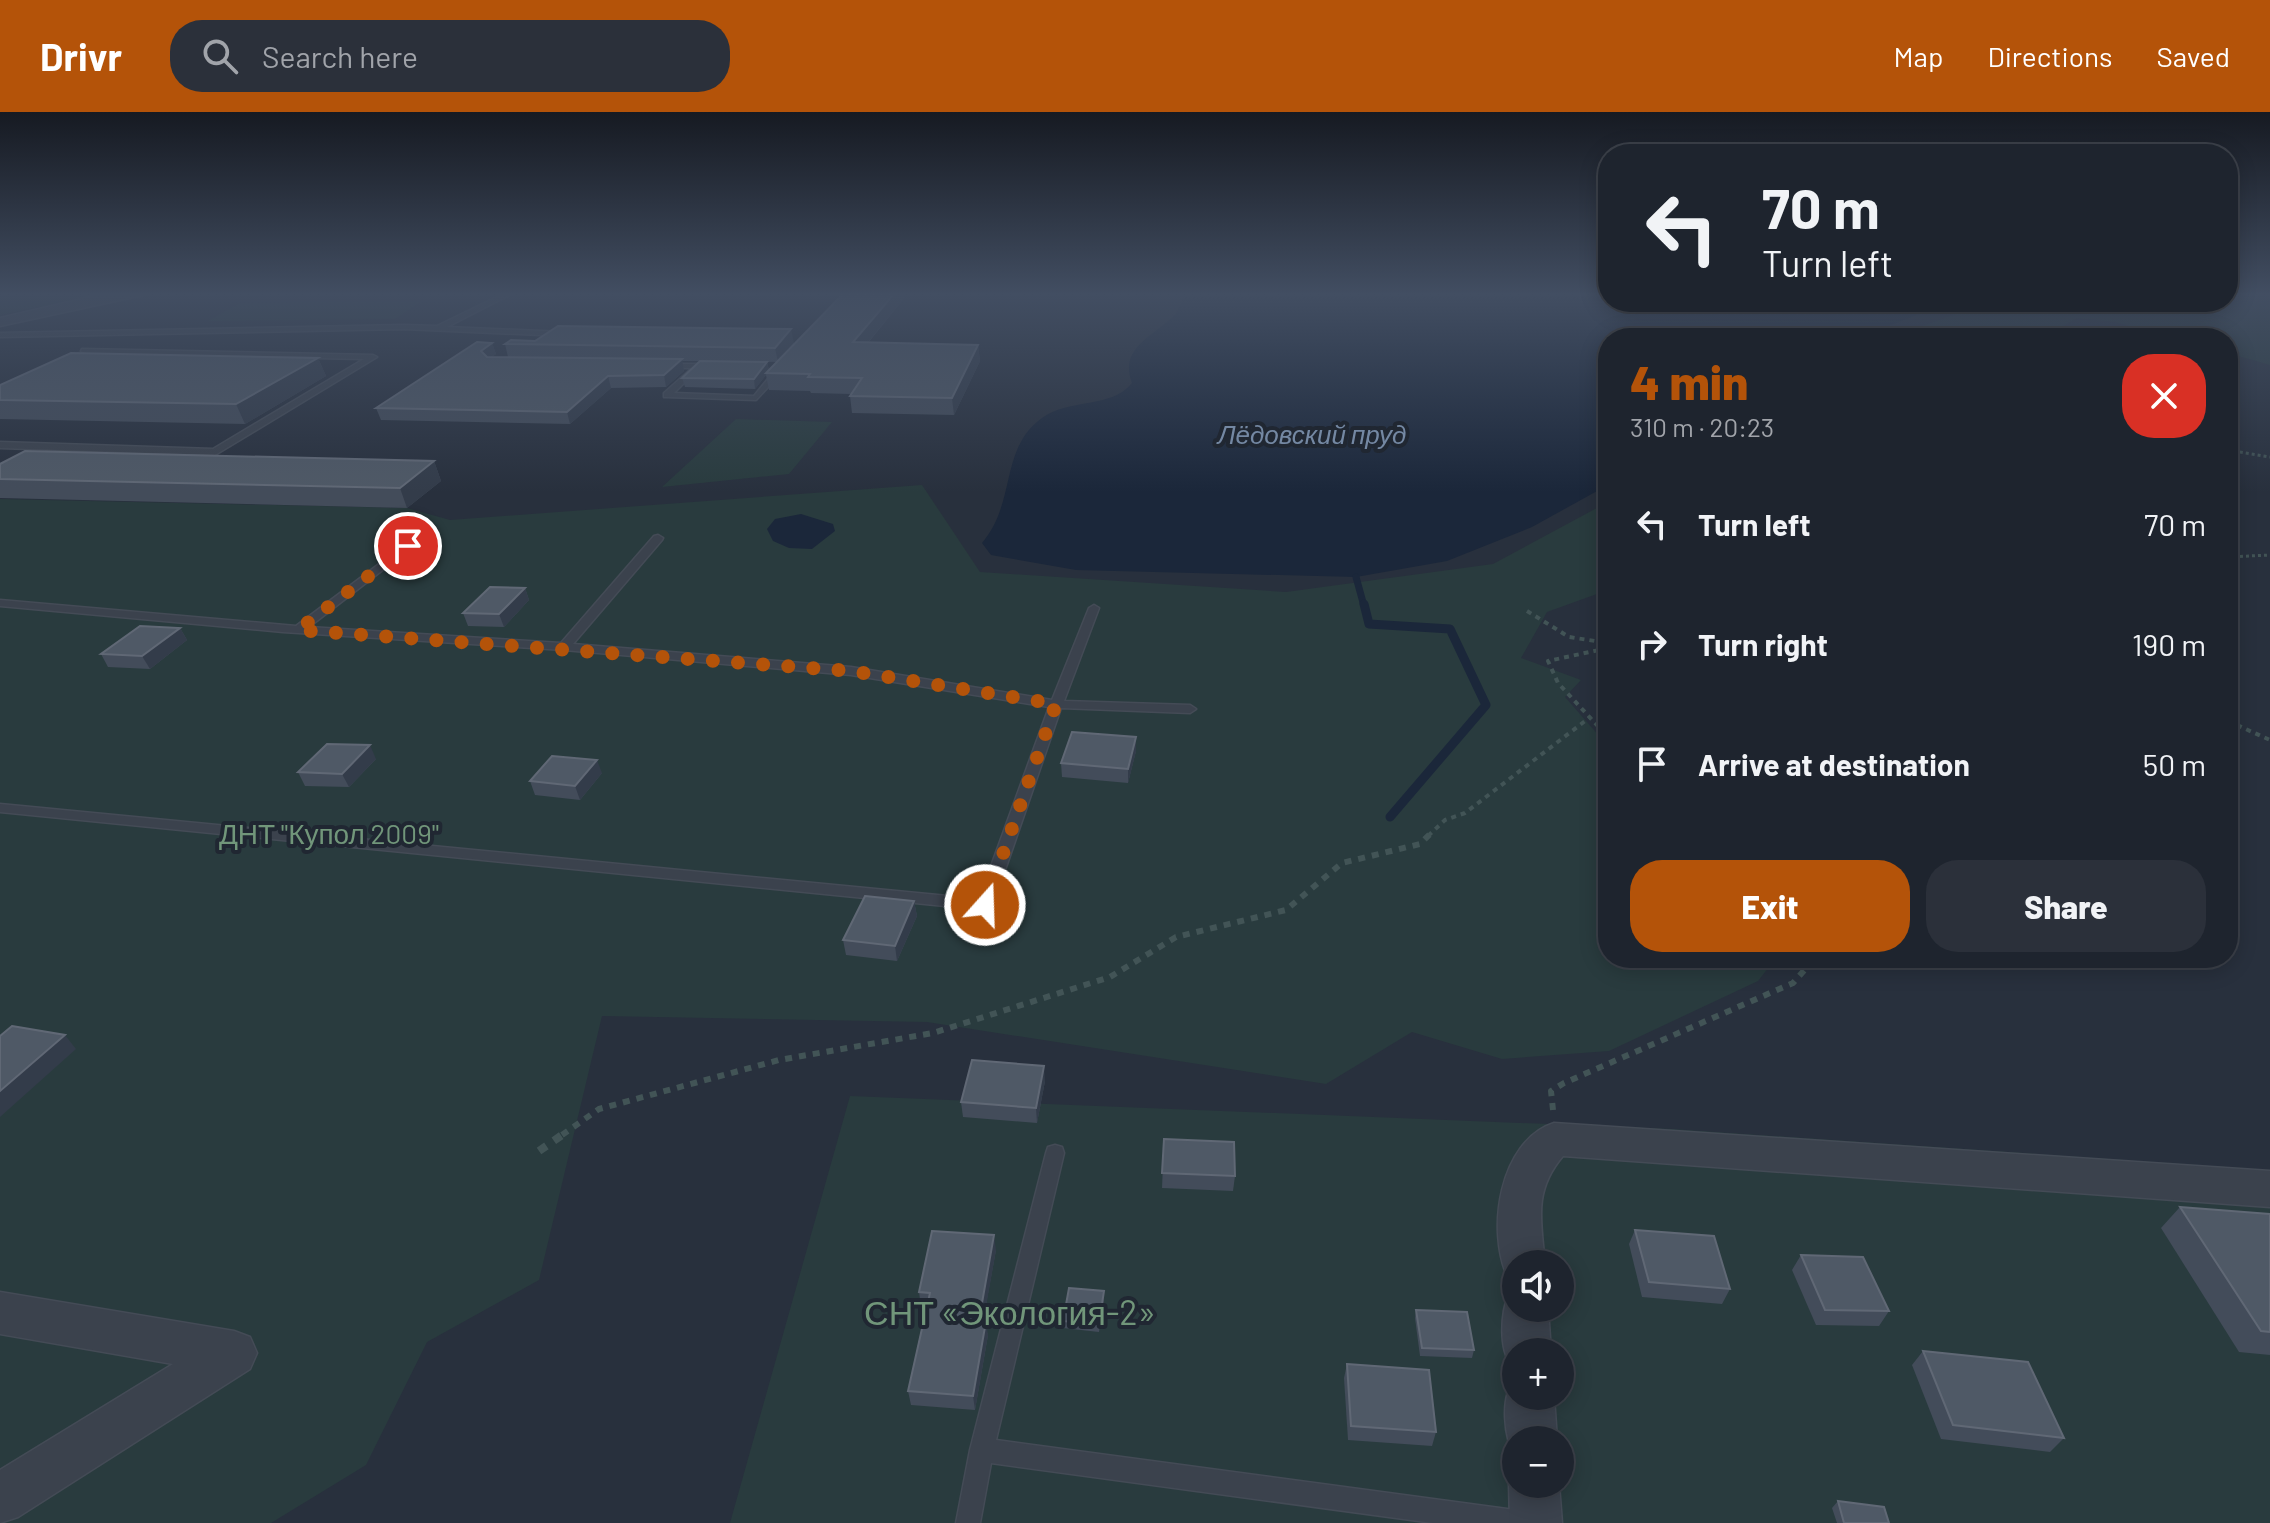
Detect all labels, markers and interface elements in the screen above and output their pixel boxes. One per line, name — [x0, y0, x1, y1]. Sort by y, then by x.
search box — [170, 20, 730, 92]
text: Drivr — [40, 33, 122, 79]
icon: search — [198, 34, 242, 78]
text: Search here — [262, 38, 418, 74]
text: Map — [1894, 39, 1943, 73]
text: Directions — [1987, 39, 2113, 73]
text: Saved — [2157, 39, 2230, 73]
text: 70 m — [1762, 173, 1880, 240]
icon: left — [1630, 176, 1734, 280]
text: Turn left — [1762, 241, 1893, 284]
text: 4 min — [1630, 352, 1748, 410]
button: close — [2122, 354, 2206, 438]
text: 310 m · 20:23 — [1630, 411, 1774, 442]
water label: Лёдовский пруд — [1216, 418, 1406, 449]
icon: left — [1630, 502, 1674, 546]
text: Turn left — [1698, 506, 1811, 542]
text: 70 m — [2144, 506, 2206, 542]
pin — [374, 512, 442, 580]
icon: arrive — [386, 524, 430, 568]
icon: right — [1630, 622, 1674, 666]
text: Turn right — [1698, 626, 1828, 662]
text: 190 m — [2132, 626, 2206, 662]
icon: arrive — [1630, 742, 1674, 786]
text: Arrive at destination — [1698, 746, 1970, 782]
text: 50 m — [2143, 746, 2206, 782]
park label: ДНТ "Купол 2009" — [219, 816, 439, 850]
button: Exit — [1630, 860, 1910, 952]
button: Share — [1926, 860, 2206, 952]
position arrow — [943, 863, 1027, 947]
map controls — [1502, 1250, 1574, 1498]
button: sound — [1502, 1250, 1574, 1322]
park label: СНТ «Экология-2» — [864, 1291, 1156, 1332]
button: + — [1502, 1338, 1574, 1410]
button: − — [1502, 1426, 1574, 1498]

